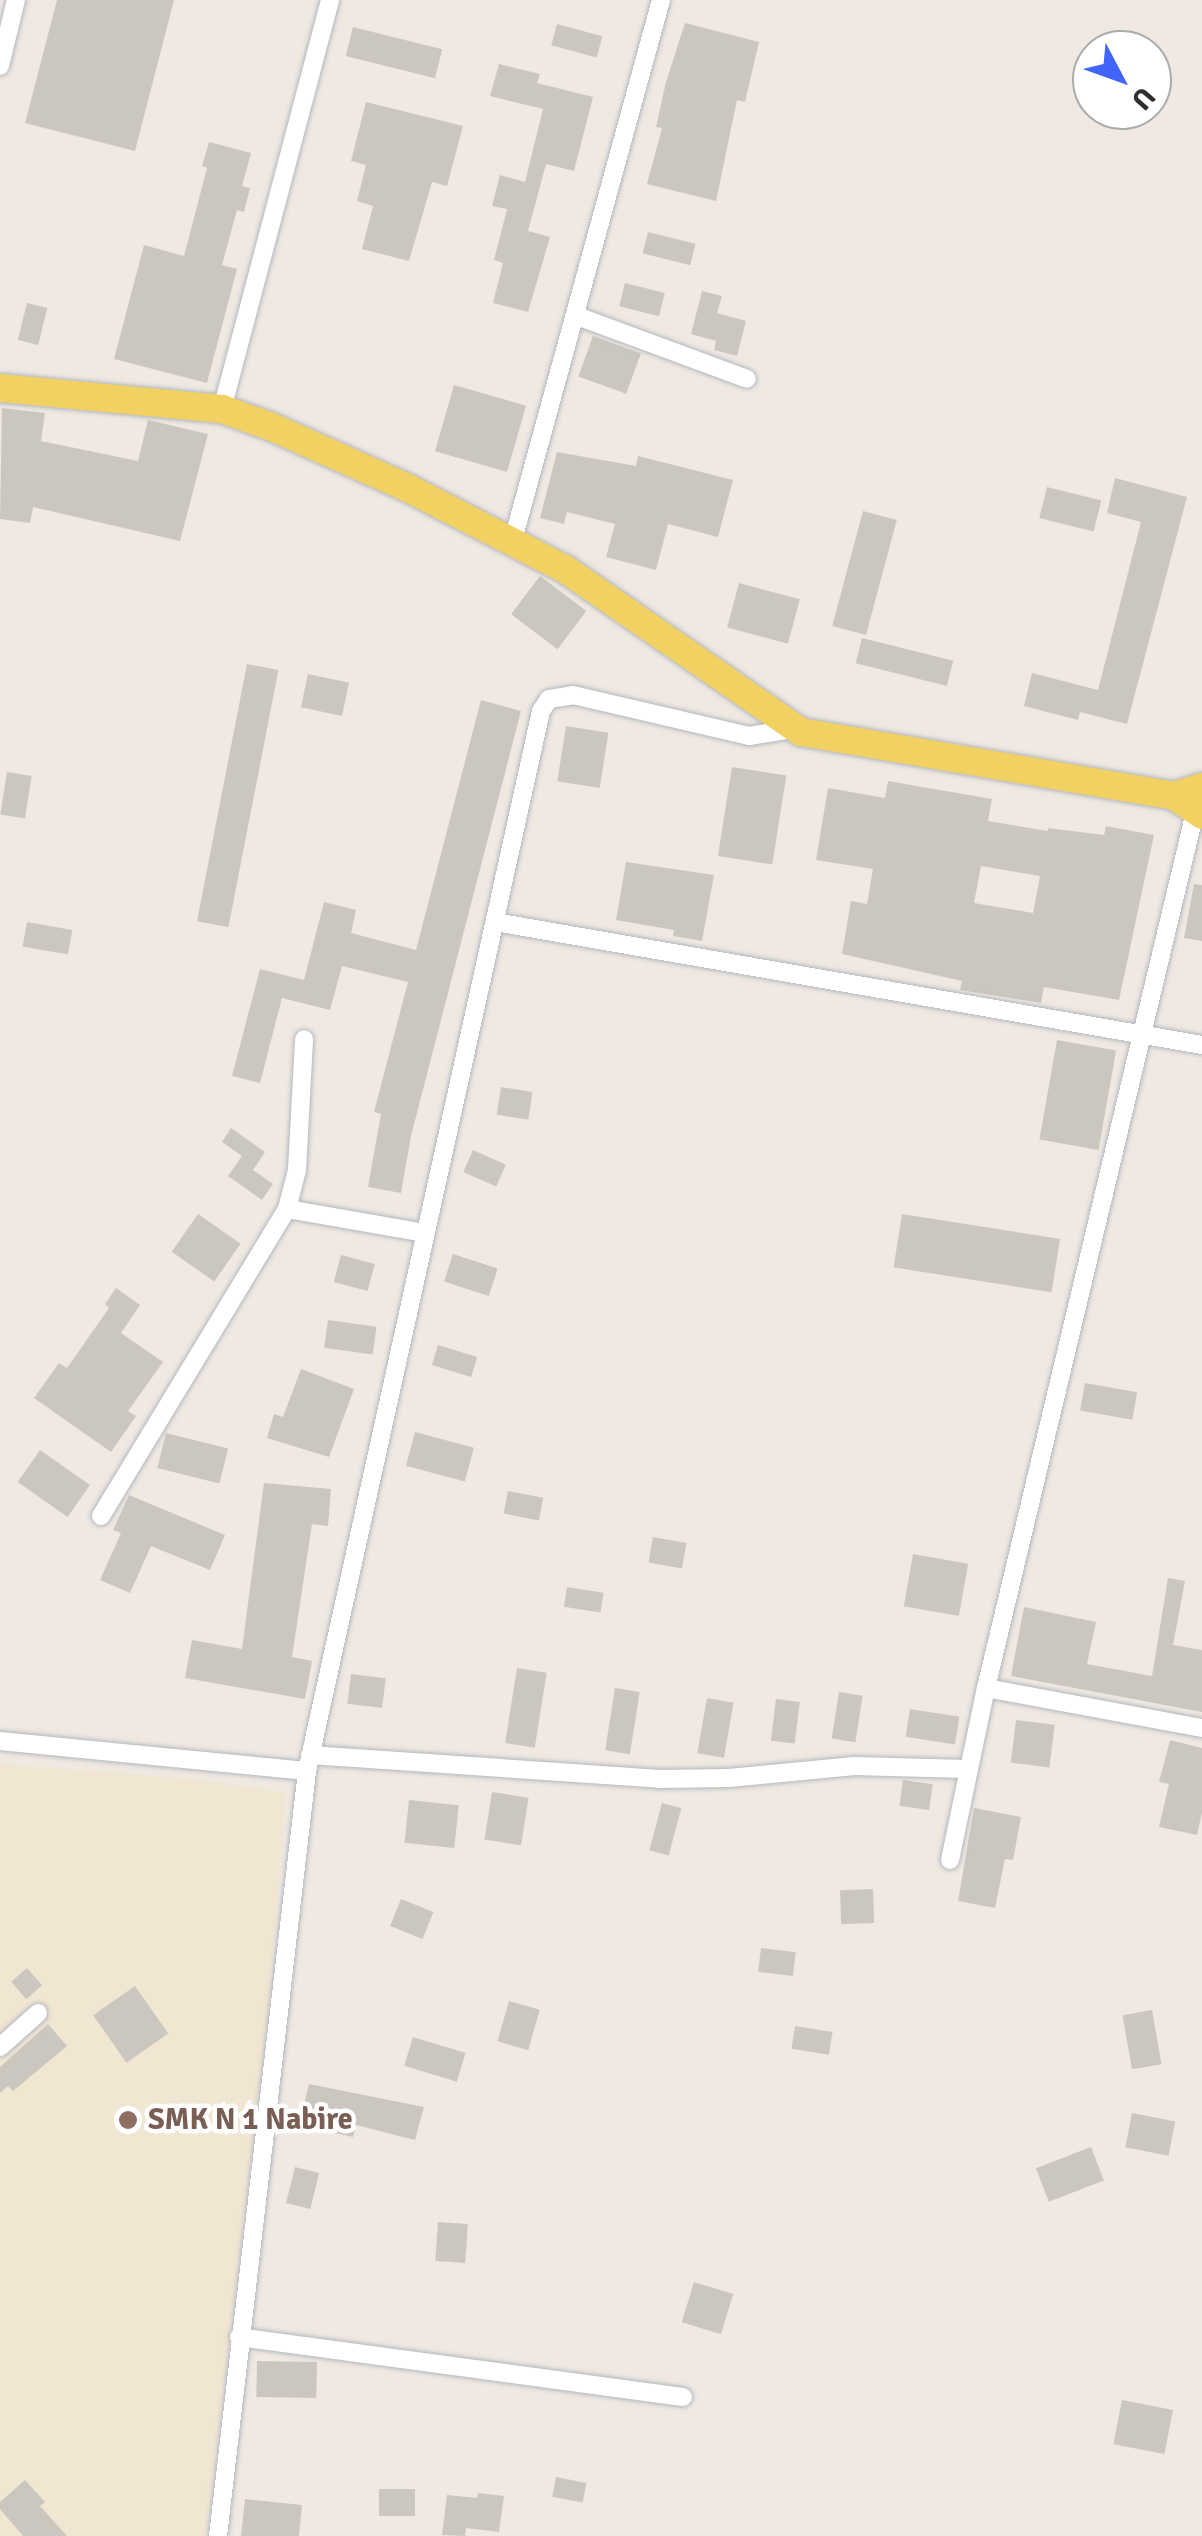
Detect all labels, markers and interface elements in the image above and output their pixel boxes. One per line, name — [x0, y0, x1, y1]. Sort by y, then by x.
north arrow — [1072, 30, 1172, 130]
text: U — [1124, 80, 1162, 117]
place label: SMK N 1 Nabire — [148, 2102, 353, 2138]
marker: SMK N 1 Nabire — [117, 2109, 139, 2131]

